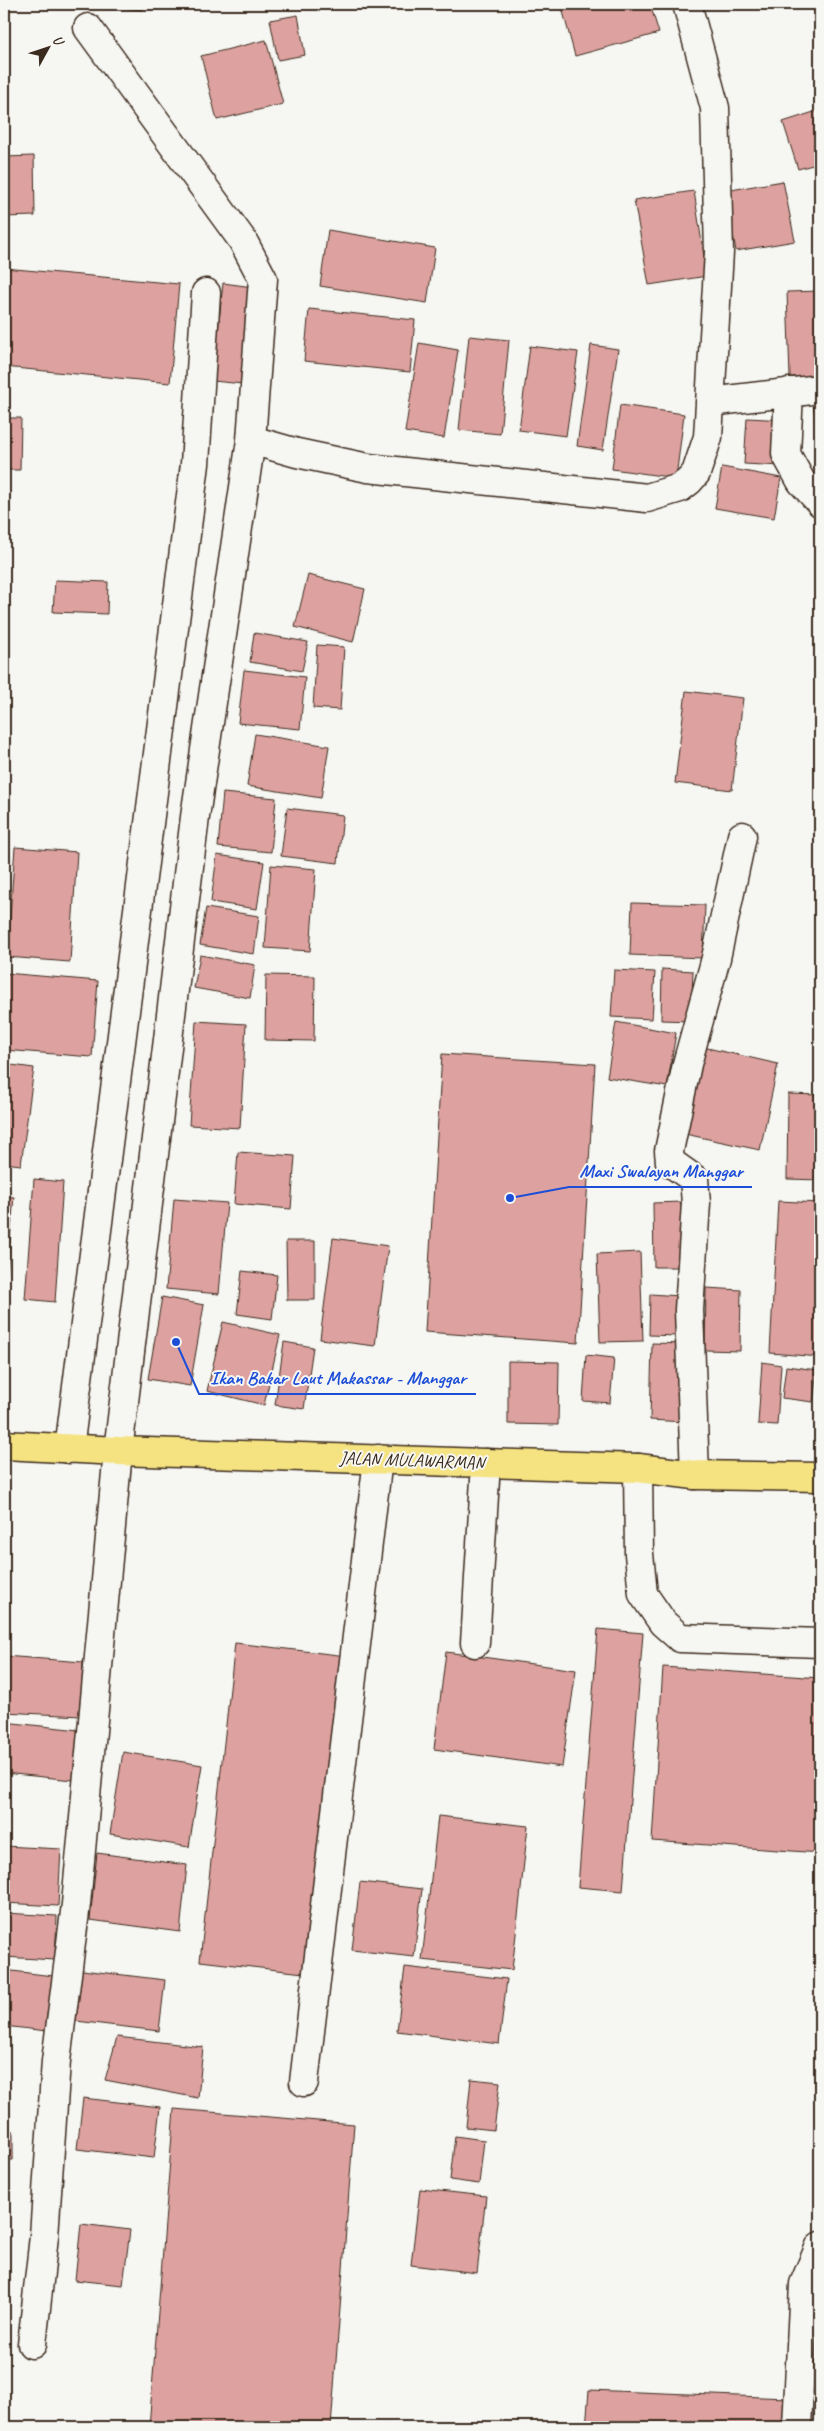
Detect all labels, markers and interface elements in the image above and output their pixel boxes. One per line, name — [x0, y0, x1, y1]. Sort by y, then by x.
north arrow — [22, 22, 72, 72]
text: U — [49, 32, 68, 51]
callout: Maxi Swalayan Manggar — [569, 1153, 752, 1187]
text: Maxi Swalayan Manggar — [579, 1159, 745, 1183]
callout: Ikan Bakar Laut Makassar - Manggar — [199, 1360, 476, 1394]
text: Ikan Bakar Laut Makassar - Manggar — [210, 1366, 468, 1390]
street label: JALAN MULAWARMAN — [338, 1446, 488, 1474]

